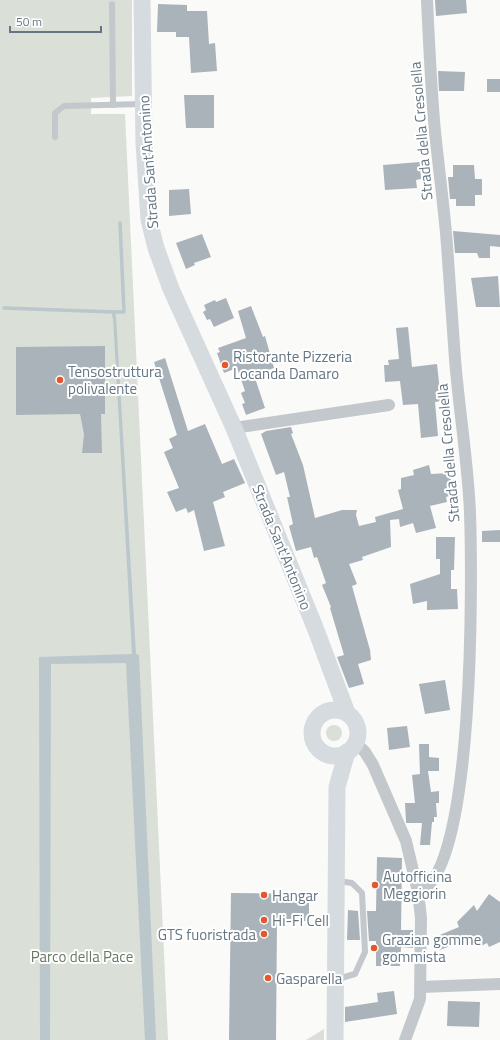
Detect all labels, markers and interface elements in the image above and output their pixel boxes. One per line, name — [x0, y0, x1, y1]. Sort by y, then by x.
scale bar — [10, 8, 101, 34]
text: 50 m — [16, 12, 42, 31]
street label: Strada della Cresolella — [403, 60, 439, 201]
street label: Strada Sant'Antonino — [132, 95, 164, 229]
place label: Ristorante Pizzeria Locanda Damaro — [233, 345, 352, 385]
place label: Tensostruttura polivalente — [68, 360, 162, 400]
marker: Ristorante Pizzeria Locanda Damaro — [220, 360, 230, 370]
marker: Tensostruttura polivalente — [55, 375, 65, 385]
street label: Strada della Cresolella — [430, 382, 466, 523]
street label: Strada Sant'Antonino — [246, 481, 318, 613]
place label: Autofficina Meggiorin — [383, 865, 452, 905]
marker: Autofficina Meggiorin — [370, 880, 380, 890]
place label: Hangar — [272, 884, 318, 907]
marker: Hangar — [259, 890, 269, 900]
place label: Hi-Fi Cell — [272, 909, 329, 932]
marker: Hi-Fi Cell — [259, 915, 269, 925]
place label: GTS fuoristrada — [158, 923, 256, 946]
place label: Grazian gomme gommista — [382, 928, 481, 968]
marker: GTS fuoristrada — [259, 929, 269, 939]
marker: Grazian gomme gommista — [369, 943, 379, 953]
park label: Parco della Pace — [31, 945, 133, 968]
place label: Gasparella — [276, 967, 343, 990]
marker: Gasparella — [263, 973, 273, 983]

